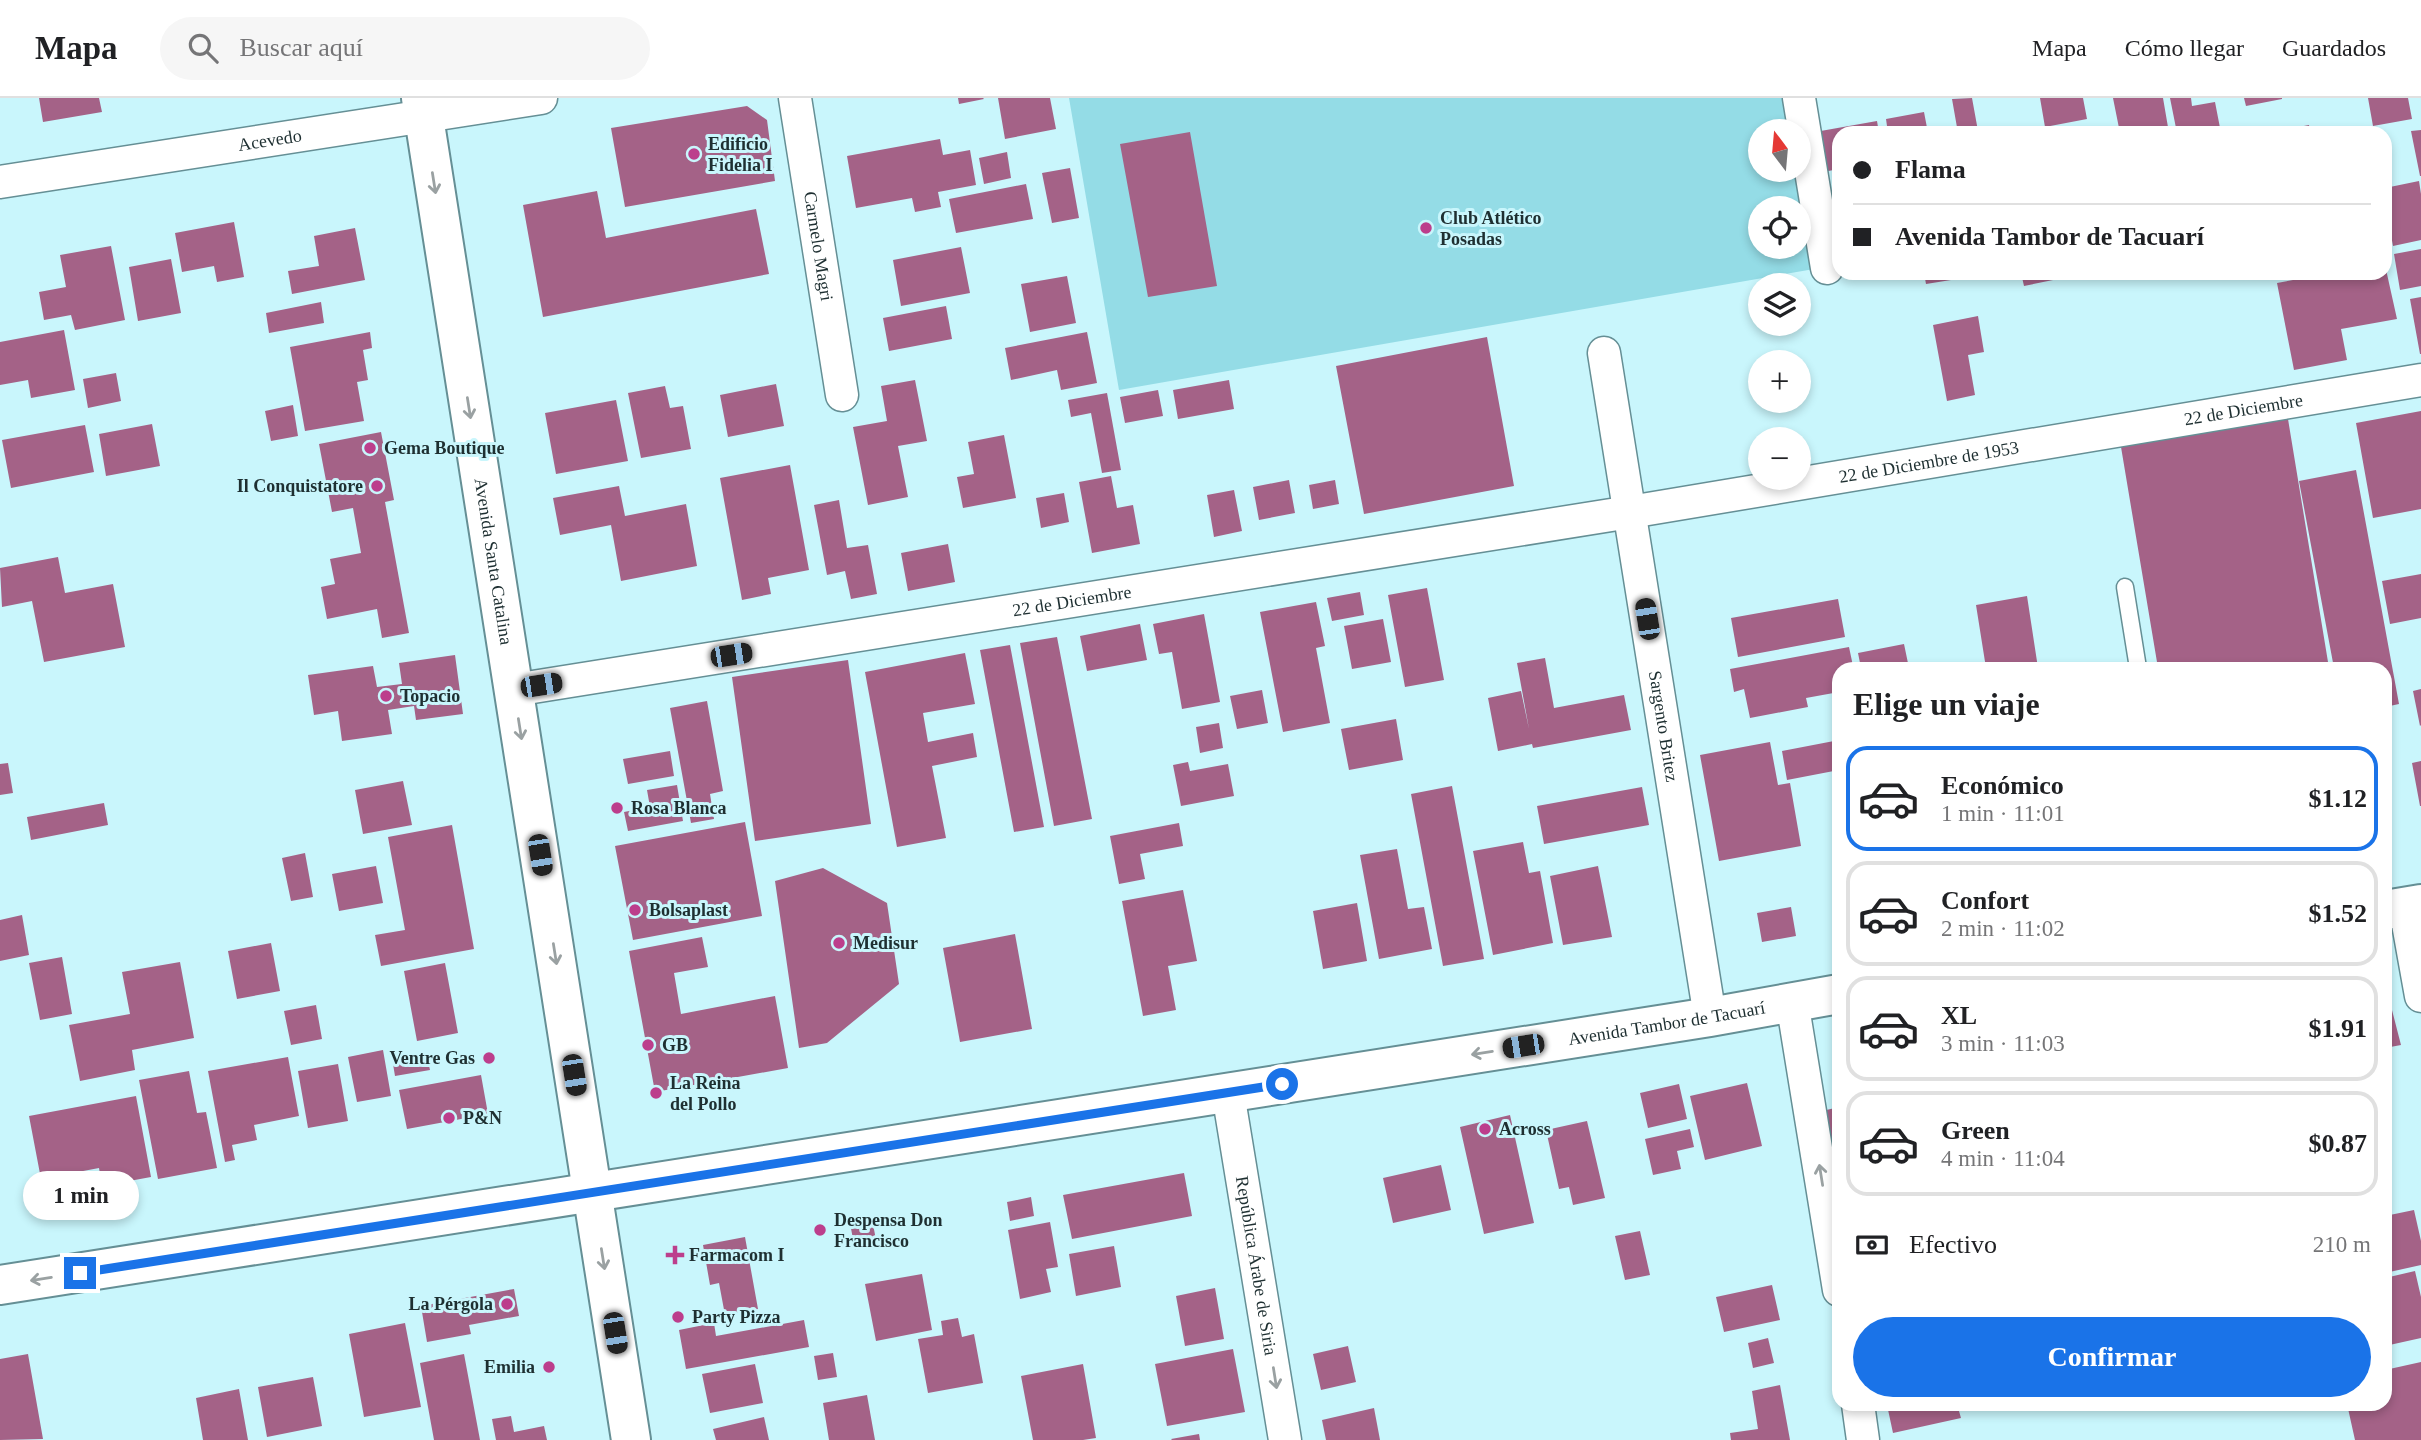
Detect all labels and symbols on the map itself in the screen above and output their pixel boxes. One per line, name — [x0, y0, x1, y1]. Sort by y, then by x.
north arrow — [1748, 119, 1811, 182]
street label: Acevedo — [237, 125, 303, 155]
place label: Edificio Fidelia I — [708, 134, 773, 175]
marker: Edificio Fidelia I — [686, 146, 702, 162]
one-way arrow — [428, 171, 441, 194]
street label: Carmelo Magri — [800, 190, 837, 302]
place label: Club Atlético Posadas — [1440, 208, 1542, 249]
marker: Club Atlético Posadas — [1418, 220, 1434, 236]
street label: 22 de Diciembre — [2183, 390, 2304, 429]
one-way arrow — [463, 396, 476, 419]
street label: 22 de Diciembre de 1953 — [1837, 437, 2020, 487]
place label: Gema Boutique — [384, 438, 505, 458]
marker: Gema Boutique — [362, 440, 378, 456]
place label: Il Conquistatore — [237, 476, 363, 496]
street label: Avenida Santa Catalina — [471, 476, 516, 646]
marker: Il Conquistatore — [369, 478, 385, 494]
street label: 22 de Diciembre — [1011, 582, 1133, 620]
car — [1634, 597, 1661, 641]
car — [709, 641, 754, 669]
street label: Sargento Britez — [1645, 669, 1682, 783]
car — [519, 671, 564, 699]
place label: Topacio — [400, 686, 460, 706]
marker: Topacio — [378, 688, 394, 704]
one-way arrow — [514, 717, 527, 740]
place label: Rosa Blanca — [631, 798, 727, 818]
marker: Rosa Blanca — [609, 800, 625, 816]
car — [527, 833, 554, 877]
place label: Bolsaplast — [649, 900, 728, 920]
marker: Bolsaplast — [627, 902, 643, 918]
place label: Medisur — [853, 933, 918, 953]
marker: Medisur — [831, 935, 847, 951]
one-way arrow — [549, 942, 562, 965]
street label: Avenida Tambor de Tacuarí — [1567, 997, 1767, 1049]
car — [1501, 1032, 1546, 1060]
place label: GB — [662, 1035, 688, 1055]
marker: GB — [640, 1037, 656, 1053]
one-way arrow — [1471, 1047, 1494, 1060]
place label: Ventre Gas — [390, 1048, 475, 1068]
marker: Ventre Gas — [481, 1050, 497, 1066]
car — [561, 1053, 588, 1097]
route start — [1266, 1068, 1298, 1100]
place label: La Reina del Pollo — [670, 1073, 741, 1114]
marker: La Reina del Pollo — [648, 1085, 664, 1101]
place label: P&N — [463, 1108, 502, 1128]
marker: P&N — [441, 1110, 457, 1126]
place label: Across — [1499, 1119, 1551, 1139]
marker: Across — [1477, 1121, 1493, 1137]
one-way arrow — [1814, 1164, 1827, 1186]
callout: 1 min — [22, 1172, 138, 1220]
street label: República Árabe de Siria — [1232, 1174, 1281, 1357]
place label: Despensa Don Francisco — [834, 1210, 943, 1251]
marker: Despensa Don Francisco — [812, 1222, 828, 1238]
place label: Farmacom I — [689, 1245, 784, 1265]
one-way arrow — [597, 1247, 610, 1270]
marker: Farmacom I — [667, 1247, 683, 1263]
route end — [64, 1257, 96, 1289]
one-way arrow — [30, 1273, 53, 1286]
place label: La Pérgola — [409, 1294, 493, 1314]
marker: La Pérgola — [499, 1296, 515, 1312]
place label: Party Pizza — [692, 1307, 780, 1327]
marker: Party Pizza — [670, 1309, 686, 1325]
car — [602, 1311, 629, 1355]
place label: Emilia — [484, 1357, 535, 1377]
marker: Emilia — [541, 1359, 557, 1375]
one-way arrow — [1269, 1366, 1282, 1389]

